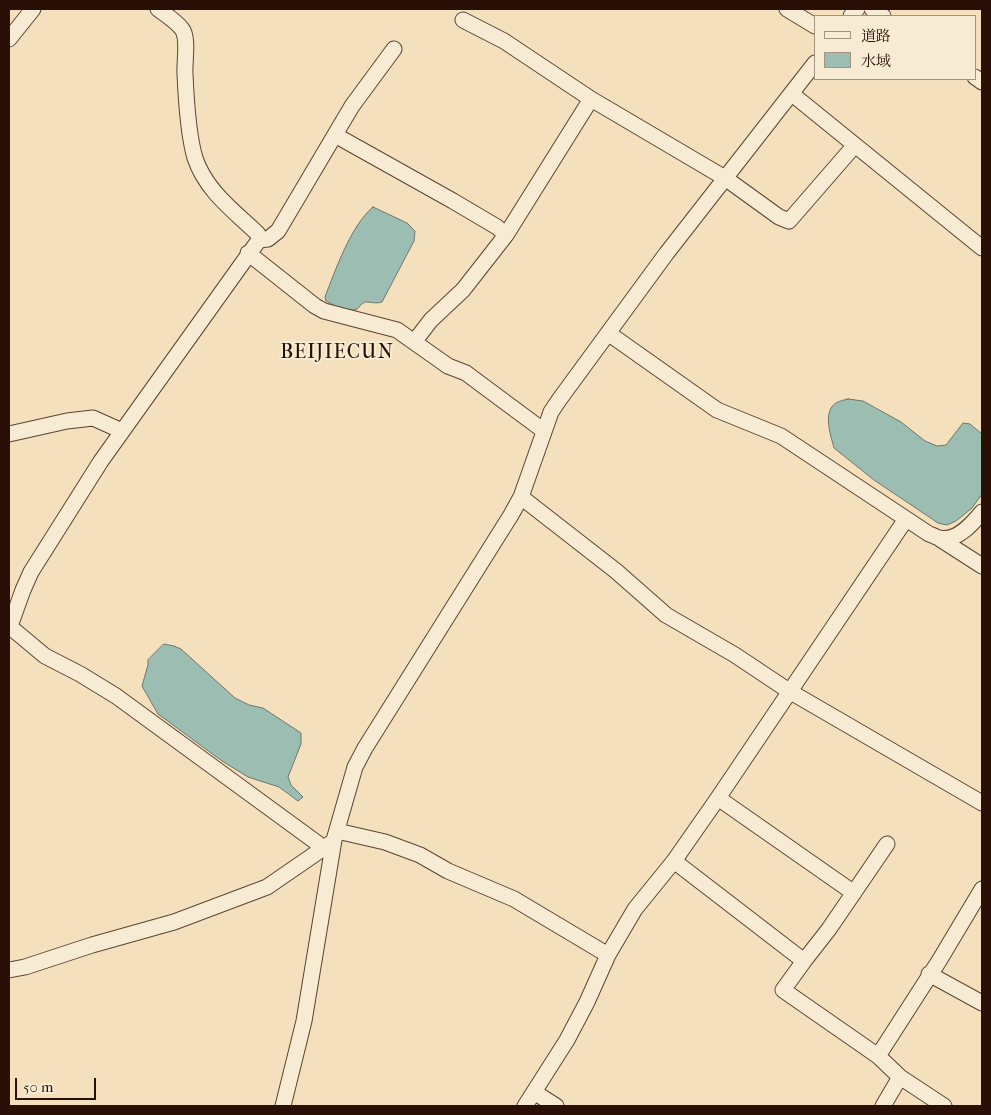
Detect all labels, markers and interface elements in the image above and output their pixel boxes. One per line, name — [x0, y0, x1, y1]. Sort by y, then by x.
legend — [814, 15, 976, 80]
text: 道路 — [861, 27, 891, 45]
text: 水域 — [861, 52, 891, 70]
district label: BEIJIECUN — [279, 341, 395, 365]
scale bar — [18, 1068, 99, 1100]
text: 50 m — [23, 1078, 53, 1096]

